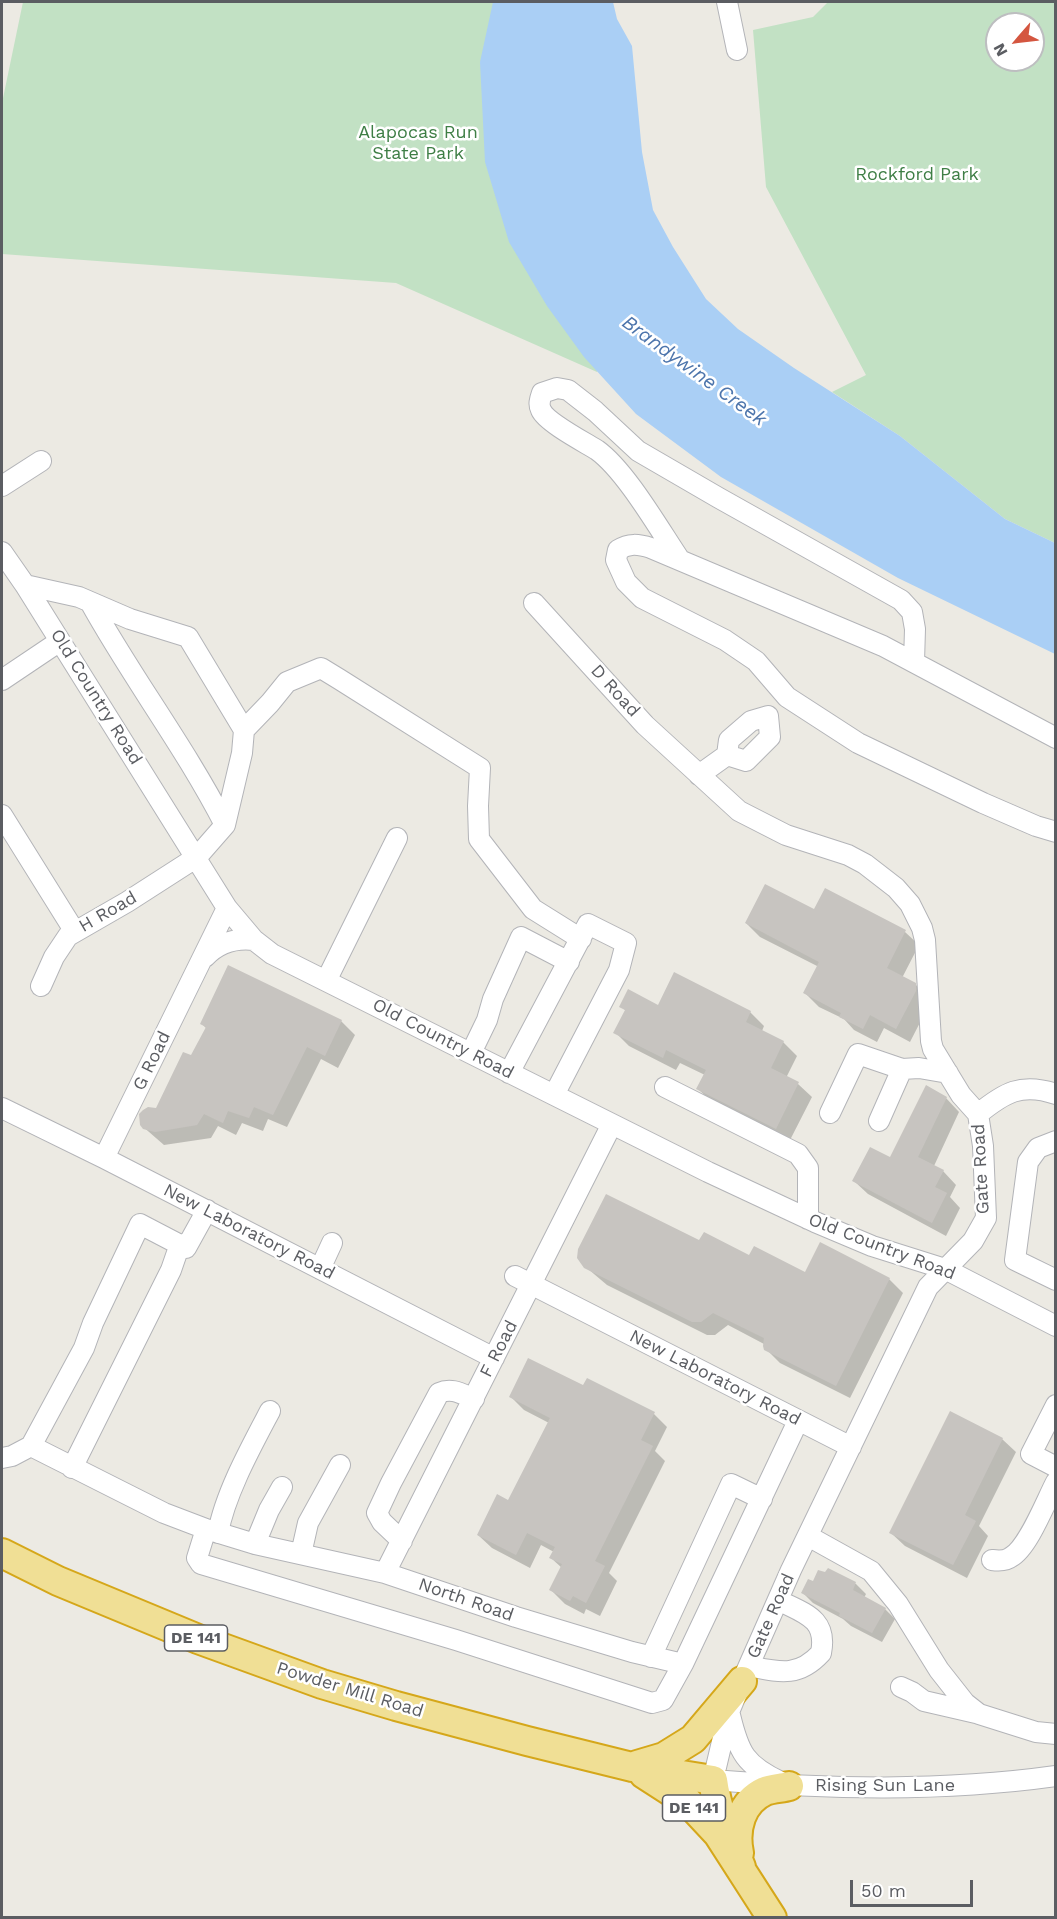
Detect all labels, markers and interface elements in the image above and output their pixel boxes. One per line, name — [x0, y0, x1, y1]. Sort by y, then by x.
north arrow — [985, 12, 1045, 72]
text: N — [989, 40, 1012, 59]
park label: Alapocas Run State Park — [358, 122, 478, 164]
park label: Rockford Park — [855, 164, 979, 186]
water label: Brandywine Creek — [617, 310, 771, 432]
street label: Old Country Road — [46, 625, 146, 769]
street label: D Road — [586, 660, 644, 722]
street label: H Road — [75, 887, 141, 937]
street label: Old Country Road — [369, 994, 517, 1084]
street label: G Road — [128, 1028, 176, 1094]
street label: Gate Road — [968, 1123, 994, 1215]
street label: New Laboratory Road — [160, 1179, 338, 1285]
street label: Old Country Road — [805, 1209, 959, 1285]
street label: F Road — [476, 1317, 522, 1381]
street label: New Laboratory Road — [626, 1325, 804, 1431]
street label: Gate Road — [743, 1570, 799, 1662]
street label: North Road — [415, 1574, 517, 1626]
road number: DE 141 — [164, 1625, 228, 1651]
street label: Powder Mill Road — [274, 1657, 426, 1723]
street label: Rising Sun Lane — [815, 1775, 955, 1797]
road number: DE 141 — [662, 1795, 726, 1821]
scale bar — [853, 1868, 976, 1906]
text: 50 m — [861, 1880, 906, 1901]

